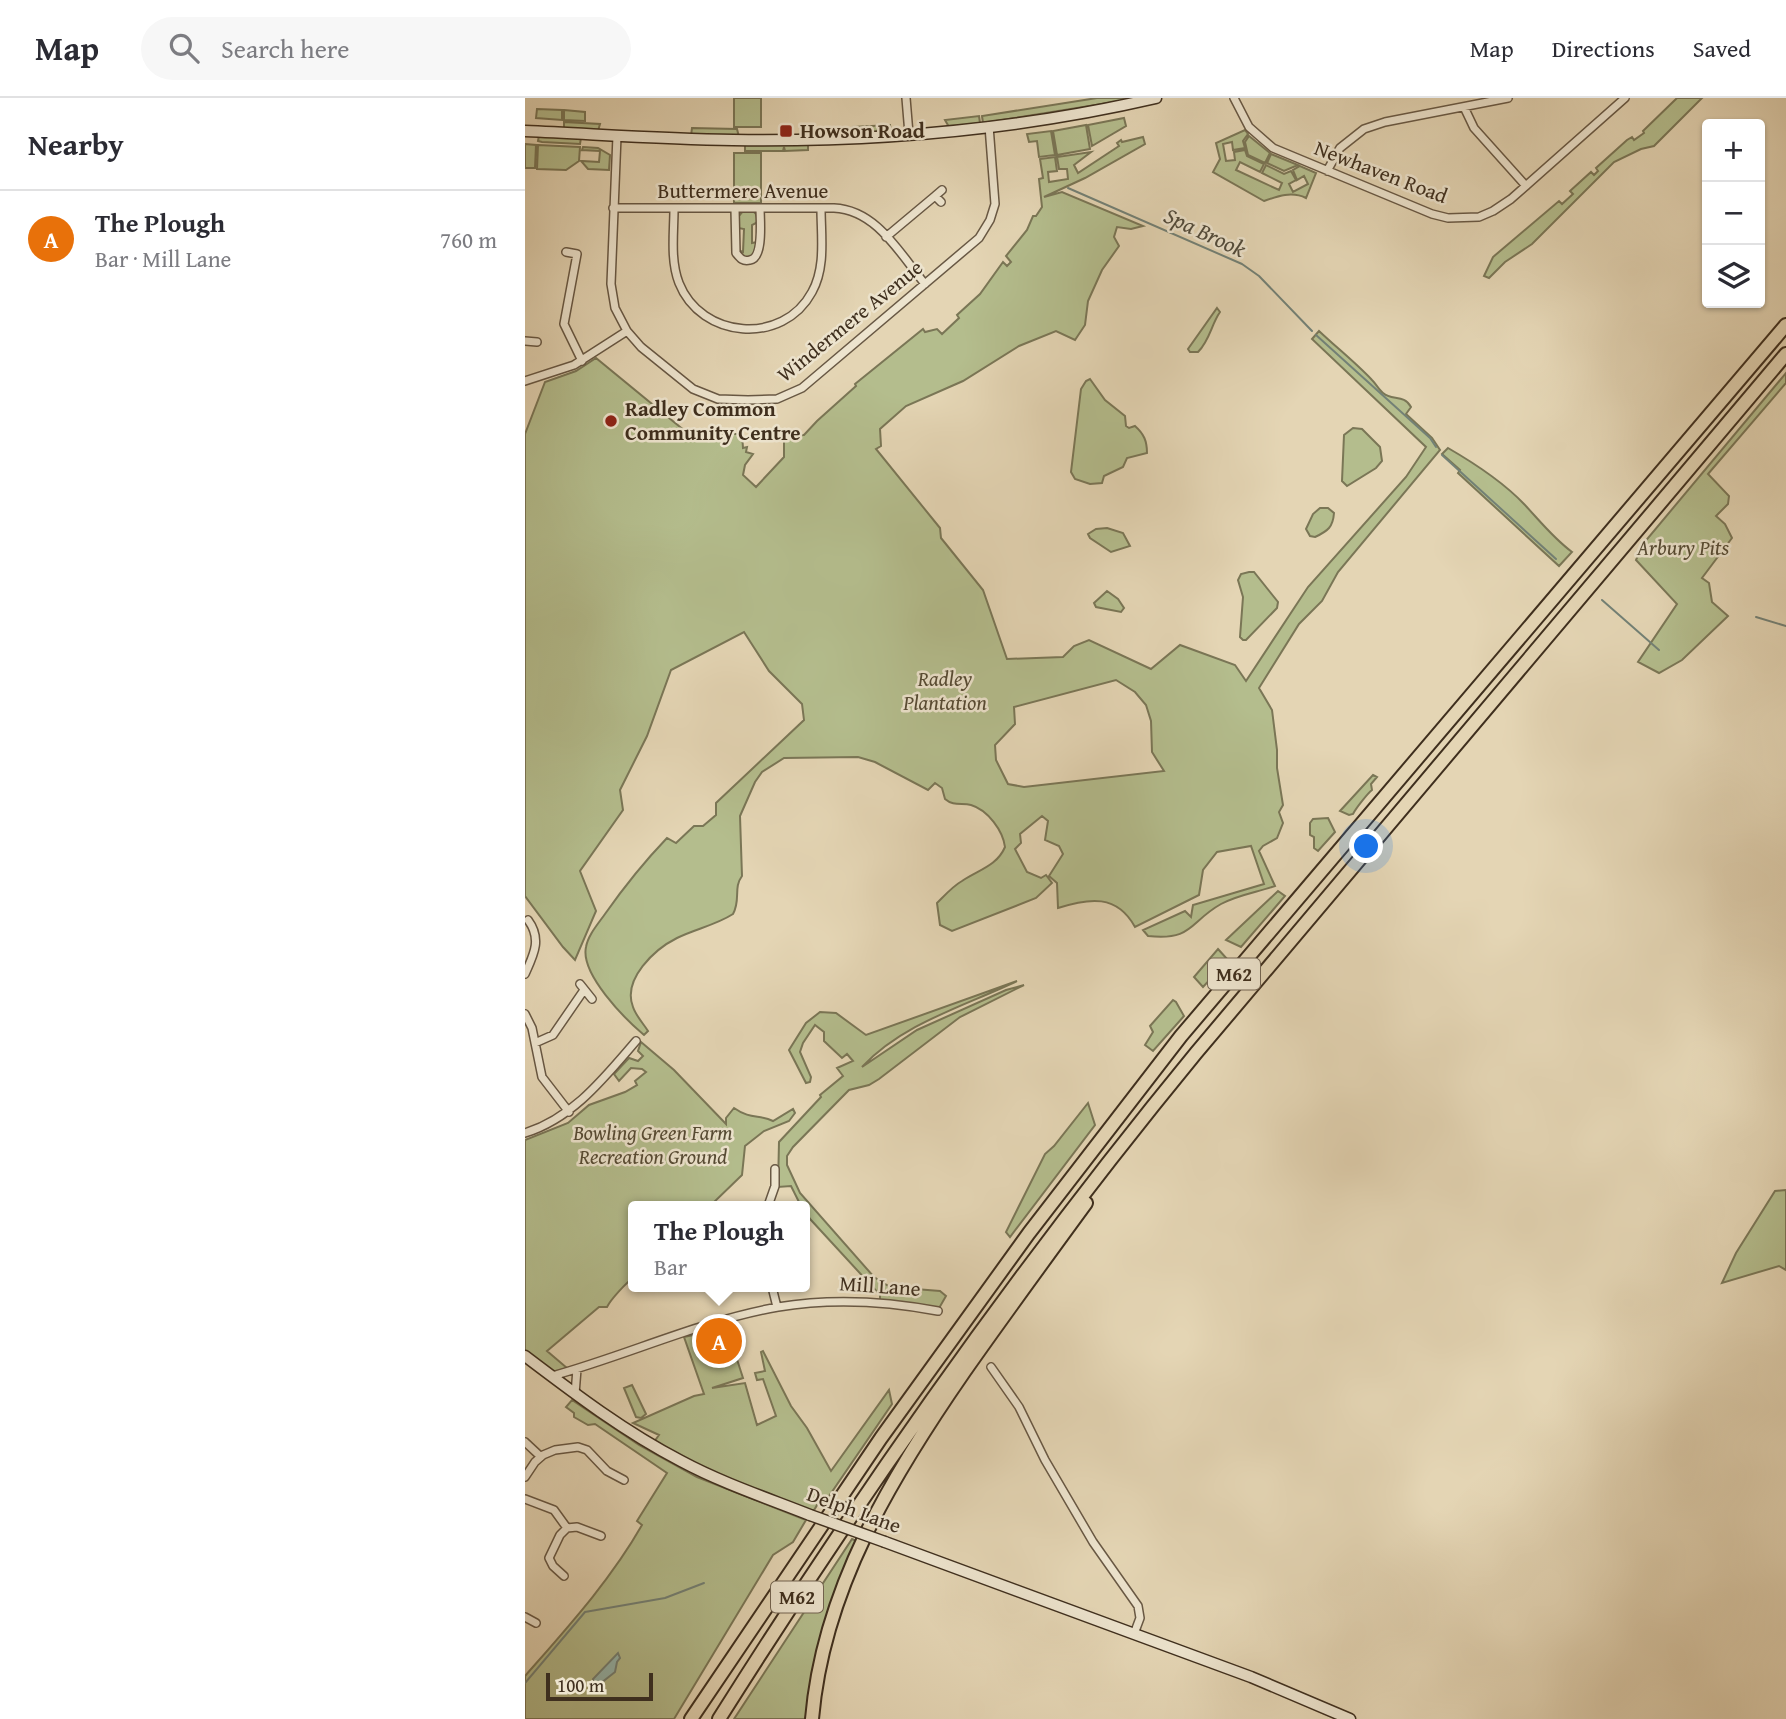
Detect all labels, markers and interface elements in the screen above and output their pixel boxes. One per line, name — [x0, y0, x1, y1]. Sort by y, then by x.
search box — [141, 17, 631, 80]
text: Map — [35, 24, 99, 72]
icon: search — [165, 29, 203, 67]
text: Search here — [221, 29, 349, 68]
text: Map — [1470, 31, 1514, 66]
text: Directions — [1552, 31, 1655, 66]
text: Saved — [1693, 31, 1751, 66]
place label: Howson Road — [800, 115, 925, 146]
map controls — [1702, 119, 1765, 308]
button: + — [1702, 119, 1765, 182]
text: Nearby — [28, 122, 124, 166]
marker: Howson Road — [778, 123, 794, 139]
street label: Newhaven Road — [1310, 132, 1453, 211]
street label: Buttermere Avenue — [658, 175, 829, 206]
button: − — [1702, 182, 1765, 245]
water label: Spa Brook — [1159, 198, 1252, 265]
text: The Plough — [95, 203, 225, 242]
text: A — [44, 223, 58, 256]
text: 760 m — [440, 223, 497, 256]
text: Bar · Mill Lane — [95, 242, 231, 275]
button: layers — [1702, 245, 1765, 308]
street label: Windermere Avenue — [770, 252, 929, 389]
place label: Radley Common Community Centre — [625, 393, 801, 448]
marker: Radley Common Community Centre — [603, 413, 619, 429]
park label: Arbury Pits — [1636, 532, 1729, 563]
park label: Radley Plantation — [902, 663, 987, 718]
your location — [1349, 829, 1383, 863]
road number: M62 — [1208, 958, 1260, 989]
park label: Bowling Green Farm Recreation Ground — [572, 1117, 733, 1172]
popup — [628, 1201, 810, 1292]
text: The Plough — [654, 1211, 784, 1250]
text: Bar — [654, 1250, 687, 1283]
street label: Mill Lane — [838, 1267, 922, 1304]
pin: A — [696, 1315, 742, 1367]
street label: Delph Lane — [803, 1478, 906, 1541]
road number: M62 — [771, 1582, 823, 1612]
scale bar — [546, 1670, 653, 1702]
text: 100 m — [557, 1671, 604, 1699]

